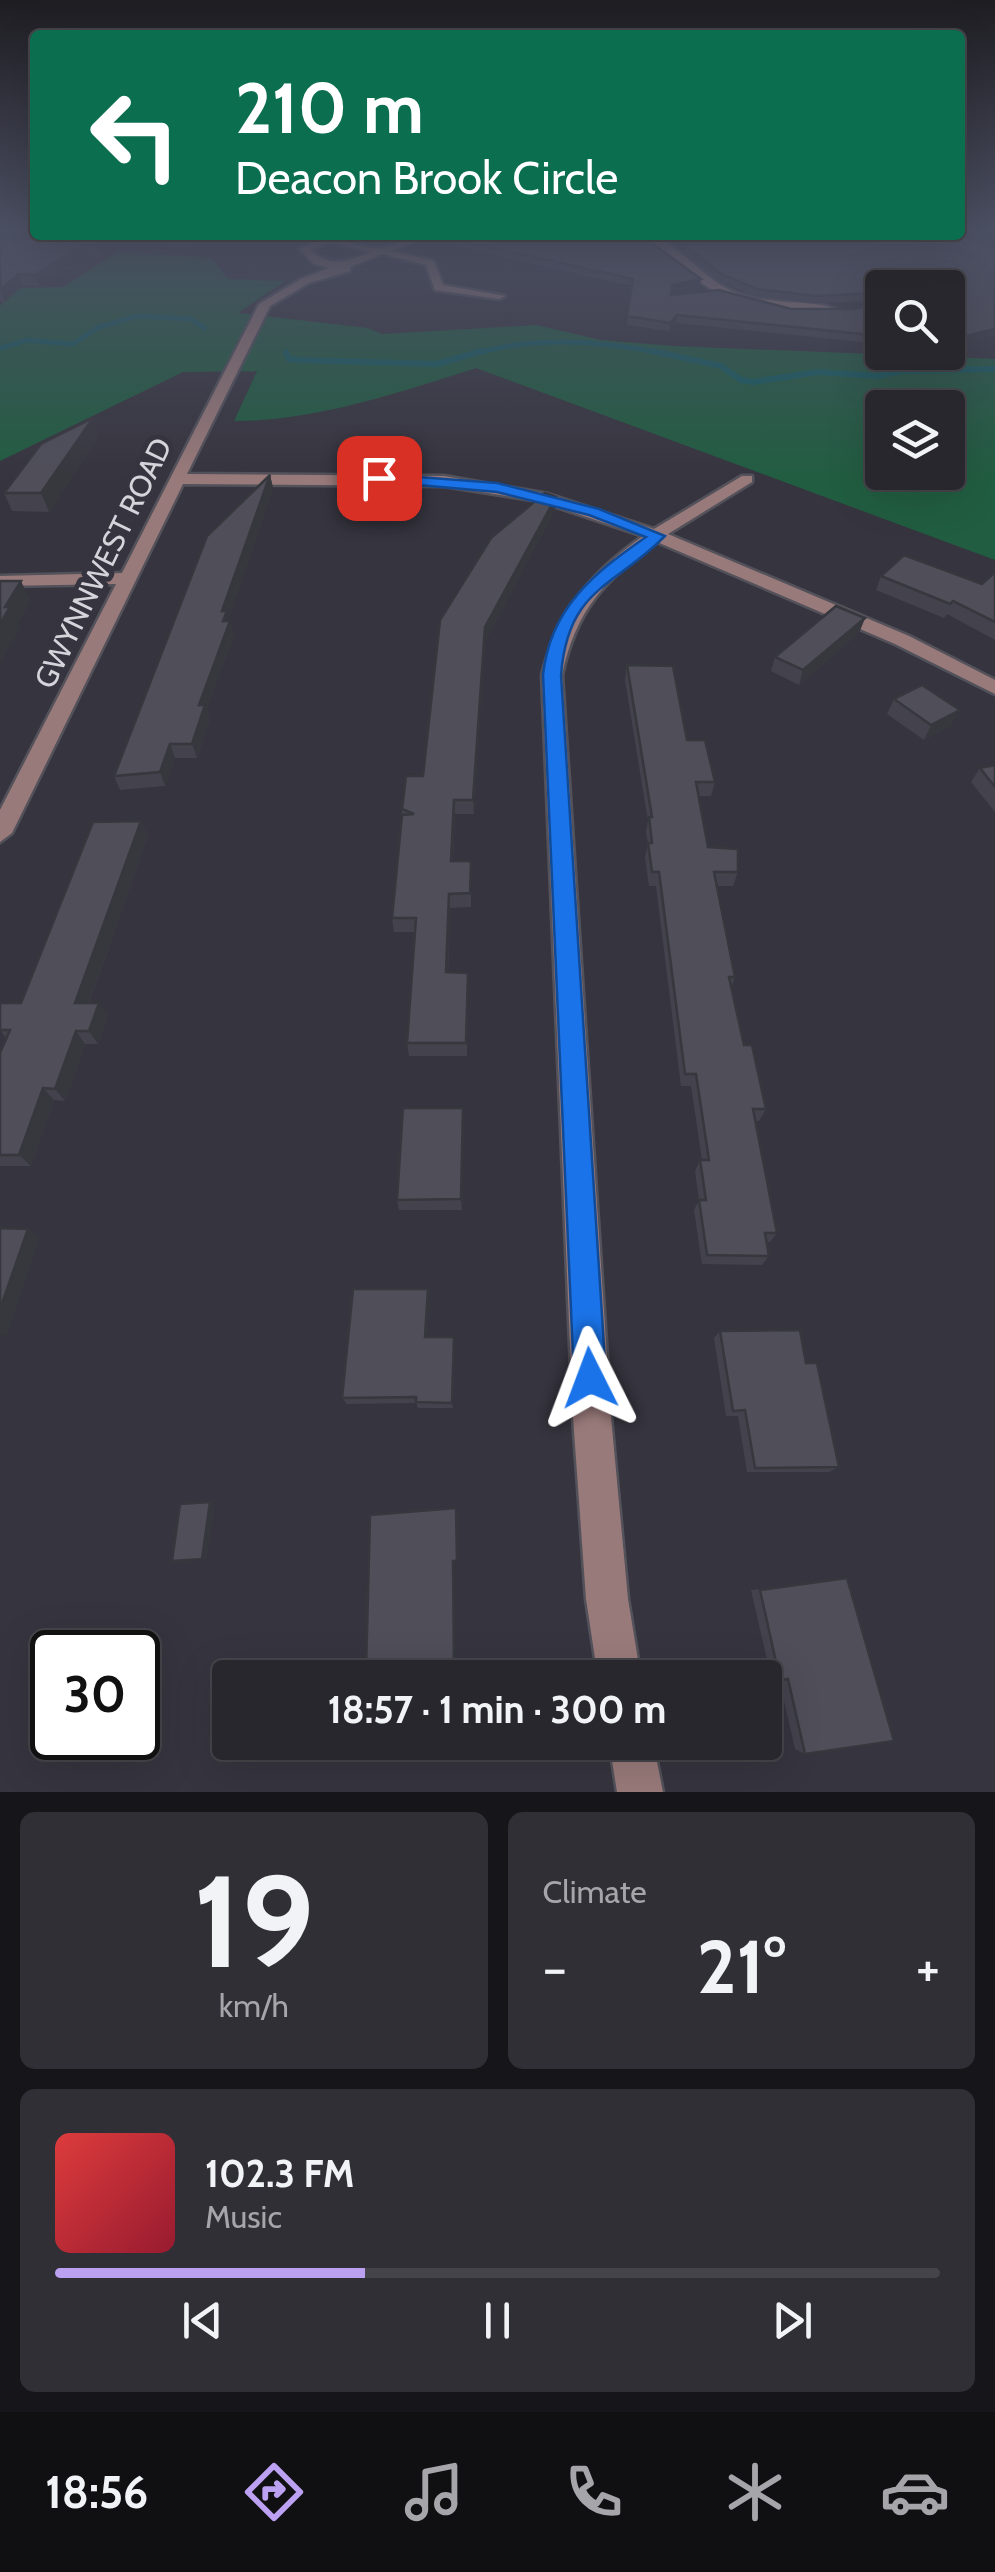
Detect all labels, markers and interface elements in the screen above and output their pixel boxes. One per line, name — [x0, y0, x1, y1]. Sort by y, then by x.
text: 210 m — [235, 65, 424, 151]
icon: left — [70, 70, 200, 200]
text: Deacon Brook Circle — [235, 151, 618, 205]
map controls — [865, 270, 965, 490]
button: search — [865, 270, 965, 370]
button: layers — [865, 390, 965, 490]
street label: GWYNNWEST ROAD — [26, 432, 180, 694]
pin — [337, 436, 422, 521]
icon: arrive — [352, 451, 407, 506]
position arrow — [538, 1326, 642, 1430]
speed limit sign: 30 — [30, 1630, 160, 1760]
text: 18:57 · 1 min · 300 m — [328, 1686, 666, 1733]
text: 19 — [193, 1842, 314, 2000]
text: Climate — [543, 1872, 647, 1911]
text: 21° — [697, 1921, 786, 2012]
text: − — [543, 1934, 567, 2001]
text: + — [916, 1934, 940, 2001]
text: km/h — [219, 1986, 289, 2025]
text: 102.3 FM — [205, 2150, 354, 2197]
text: Music — [205, 2197, 282, 2236]
icon: previous — [175, 2293, 230, 2348]
icon: pause — [470, 2293, 525, 2348]
icon: next — [765, 2293, 820, 2348]
icon: directions — [239, 2457, 309, 2527]
icon: music — [399, 2457, 469, 2527]
icon: phone — [559, 2457, 629, 2527]
icon: climate — [720, 2457, 790, 2527]
icon: car — [880, 2457, 950, 2527]
text: 18:56 — [45, 2465, 148, 2519]

